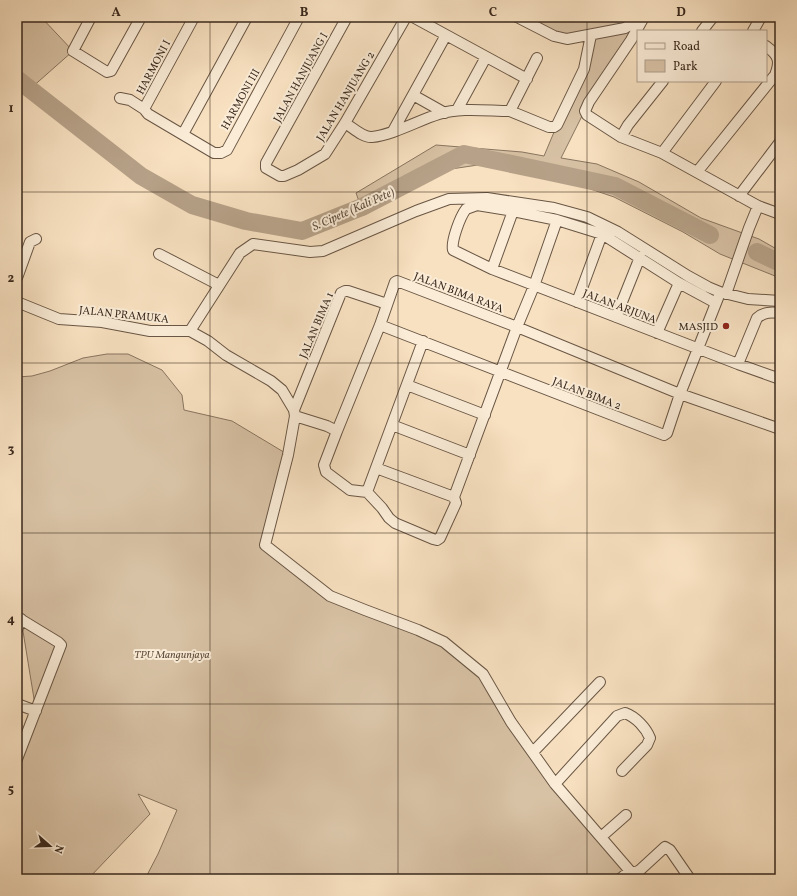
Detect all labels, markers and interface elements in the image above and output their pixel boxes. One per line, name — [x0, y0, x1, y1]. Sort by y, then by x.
text: A — [111, 4, 121, 22]
text: B — [300, 4, 309, 22]
text: C — [489, 4, 497, 22]
text: D — [676, 4, 686, 22]
street label: JALAN HANJUANG I — [270, 30, 332, 125]
legend — [637, 30, 767, 82]
street label: HARMONI I — [134, 38, 175, 98]
text: Road — [673, 39, 700, 55]
street label: JALAN HANJUANG 2 — [313, 49, 379, 145]
text: Park — [673, 59, 698, 75]
street label: HARMONI III — [218, 66, 264, 133]
text: 1 — [8, 100, 14, 118]
water label: S. Cipete (Kali Pete) — [310, 184, 398, 235]
street label: JALAN BIMA RAYA — [411, 269, 506, 317]
text: 2 — [8, 270, 15, 288]
street label: JALAN ARJUNA — [581, 286, 659, 328]
street label: JALAN BIMA 1 — [297, 290, 338, 361]
street label: JALAN PRAMUKA — [78, 303, 170, 328]
place label: MASJID — [678, 320, 718, 335]
marker: MASJID — [721, 321, 731, 331]
street label: JALAN BIMA 2 — [550, 374, 623, 414]
text: 3 — [8, 441, 15, 459]
text: 4 — [7, 611, 15, 629]
park label: TPU Mangunjaya — [134, 648, 210, 663]
text: 5 — [8, 781, 14, 799]
north arrow — [30, 826, 70, 866]
text: N — [50, 843, 66, 855]

